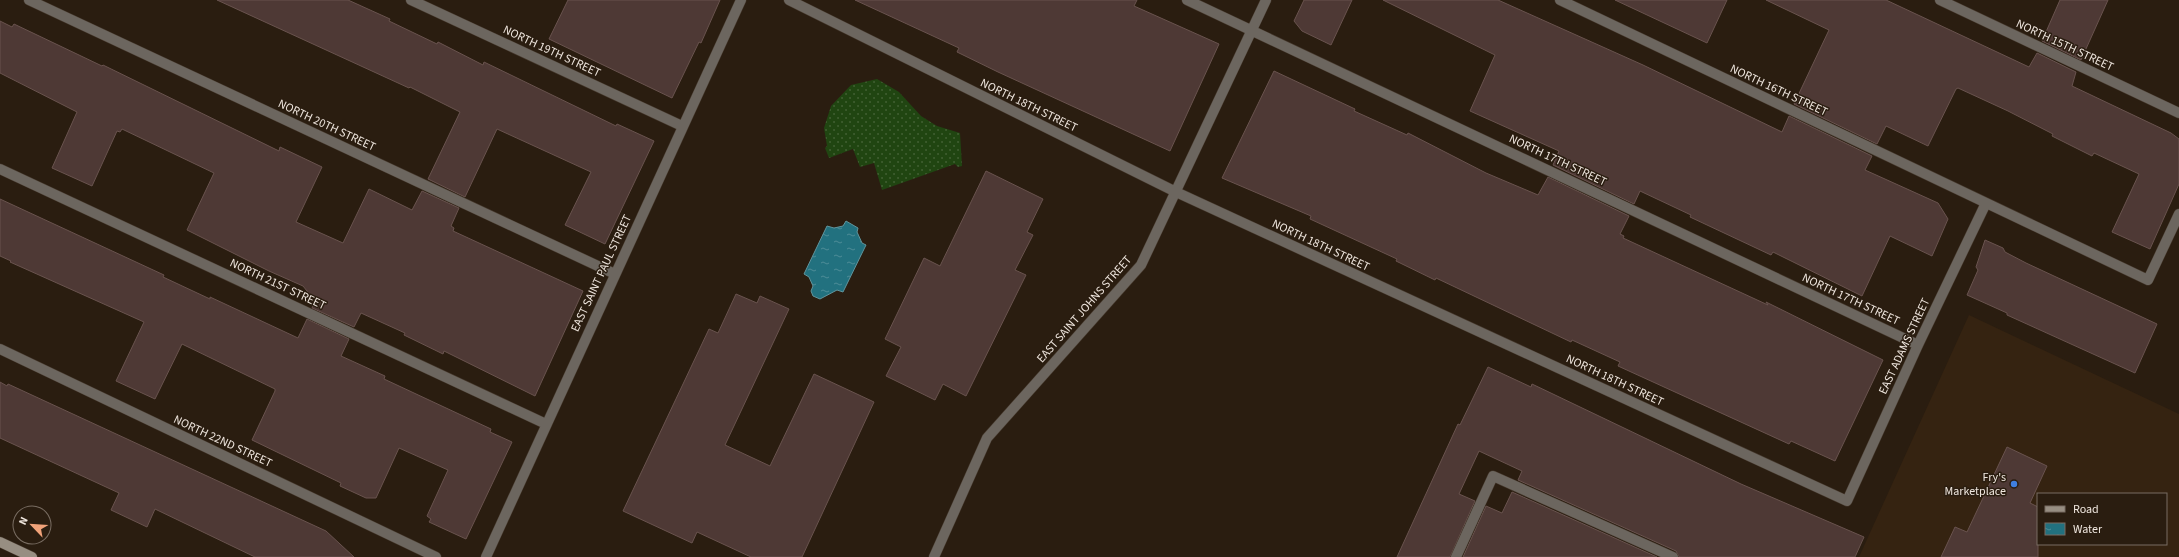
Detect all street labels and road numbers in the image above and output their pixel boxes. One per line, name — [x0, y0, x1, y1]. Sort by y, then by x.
street label: NORTH 15TH STREET — [2013, 15, 2117, 76]
street label: NORTH 19TH STREET — [500, 21, 604, 82]
street label: NORTH 16TH STREET — [1727, 60, 1831, 121]
street label: NORTH 18TH STREET — [977, 75, 1081, 137]
street label: NORTH 20TH STREET — [275, 95, 379, 156]
street label: NORTH 17TH STREET — [1506, 130, 1610, 191]
street label: EAST SAINT PAUL STREET — [567, 211, 636, 335]
street label: NORTH 18TH STREET — [1269, 215, 1373, 276]
street label: EAST SAINT JOHNS STREET — [1033, 252, 1136, 367]
street label: NORTH 21ST STREET — [227, 255, 329, 314]
street label: NORTH 17TH STREET — [1799, 269, 1903, 330]
street label: EAST ADAMS STREET — [1875, 295, 1934, 397]
street label: NORTH 18TH STREET — [1563, 350, 1667, 411]
street label: NORTH 22ND STREET — [171, 411, 275, 472]

